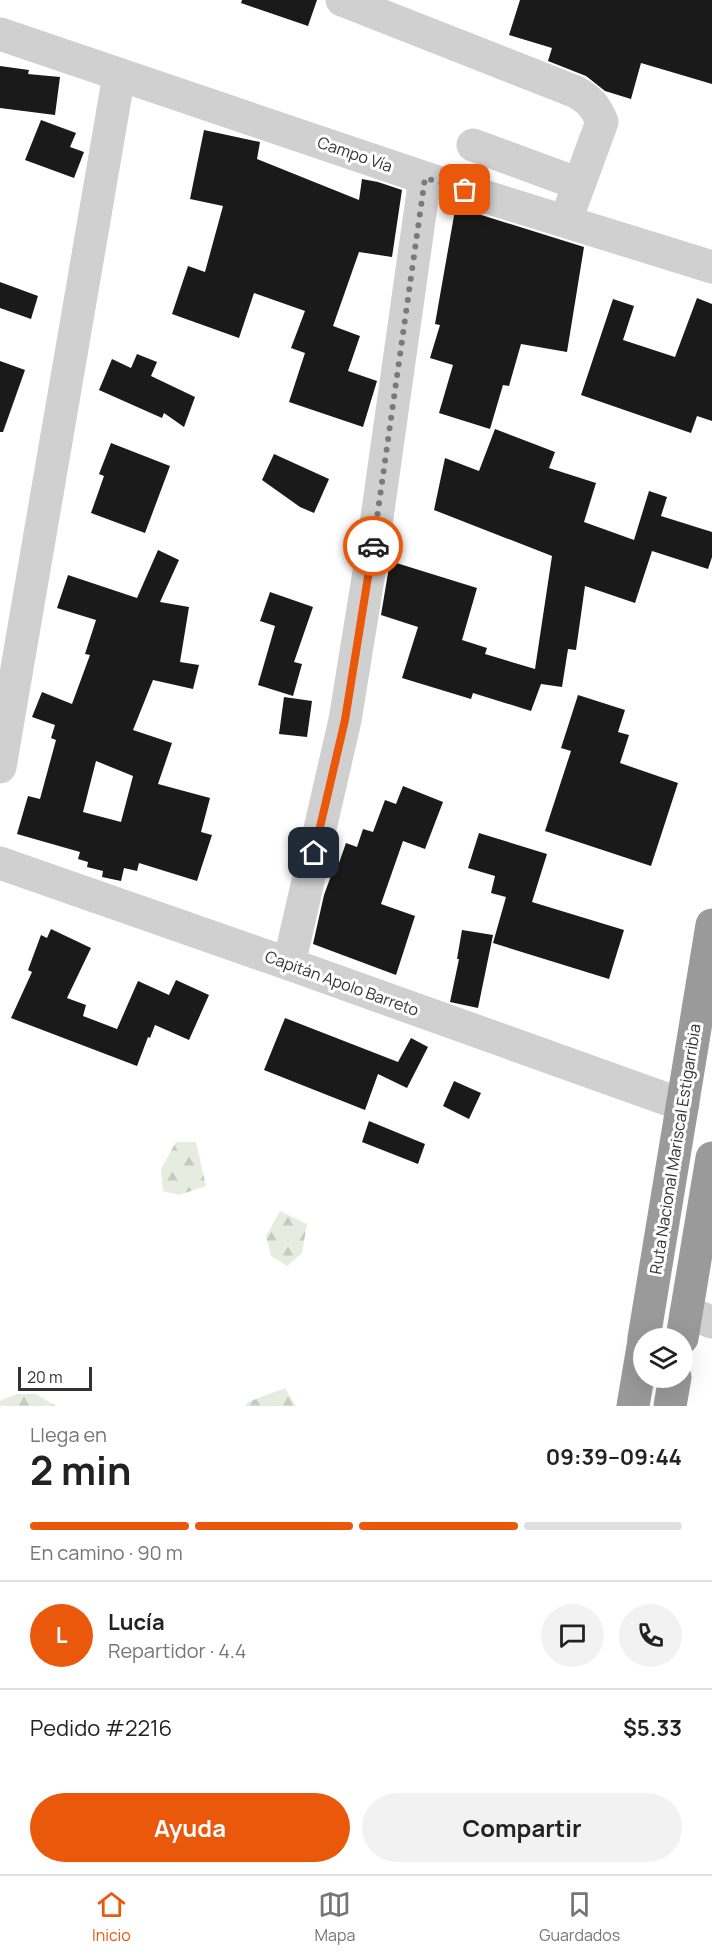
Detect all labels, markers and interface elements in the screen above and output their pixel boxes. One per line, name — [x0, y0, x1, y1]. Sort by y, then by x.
street label: Campo Vía — [315, 131, 395, 177]
pin — [439, 164, 490, 215]
icon: bag — [448, 173, 481, 206]
courier — [343, 516, 403, 576]
icon: car — [357, 530, 390, 563]
pin — [288, 827, 339, 878]
icon: home — [297, 836, 330, 869]
street label: Capitán Apolo Barreto — [262, 945, 422, 1021]
street label: Ruta Nacional Mariscal Estigarribia — [644, 1022, 706, 1276]
map controls — [633, 1328, 693, 1388]
button: layers — [633, 1328, 693, 1388]
scale bar — [18, 1364, 92, 1392]
text: 20 m — [27, 1366, 63, 1388]
text: Llega en — [30, 1421, 107, 1448]
text: 09:39–09:44 — [546, 1442, 682, 1472]
text: 2 min — [30, 1443, 131, 1497]
text: En camino · 90 m — [30, 1539, 183, 1566]
button: chat — [541, 1604, 604, 1667]
button: phone — [619, 1604, 682, 1667]
text: Lucía — [108, 1607, 165, 1637]
text: L — [56, 1620, 67, 1650]
text: Repartidor · 4.4 — [108, 1637, 247, 1664]
text: Pedido #2216 — [30, 1713, 172, 1743]
text: $5.33 — [623, 1713, 682, 1743]
button: Ayuda — [30, 1793, 350, 1862]
button: Compartir — [362, 1793, 682, 1862]
tab: Inicio — [92, 1888, 131, 1946]
tab: Mapa — [315, 1888, 355, 1946]
tab: Guardados — [539, 1888, 620, 1946]

